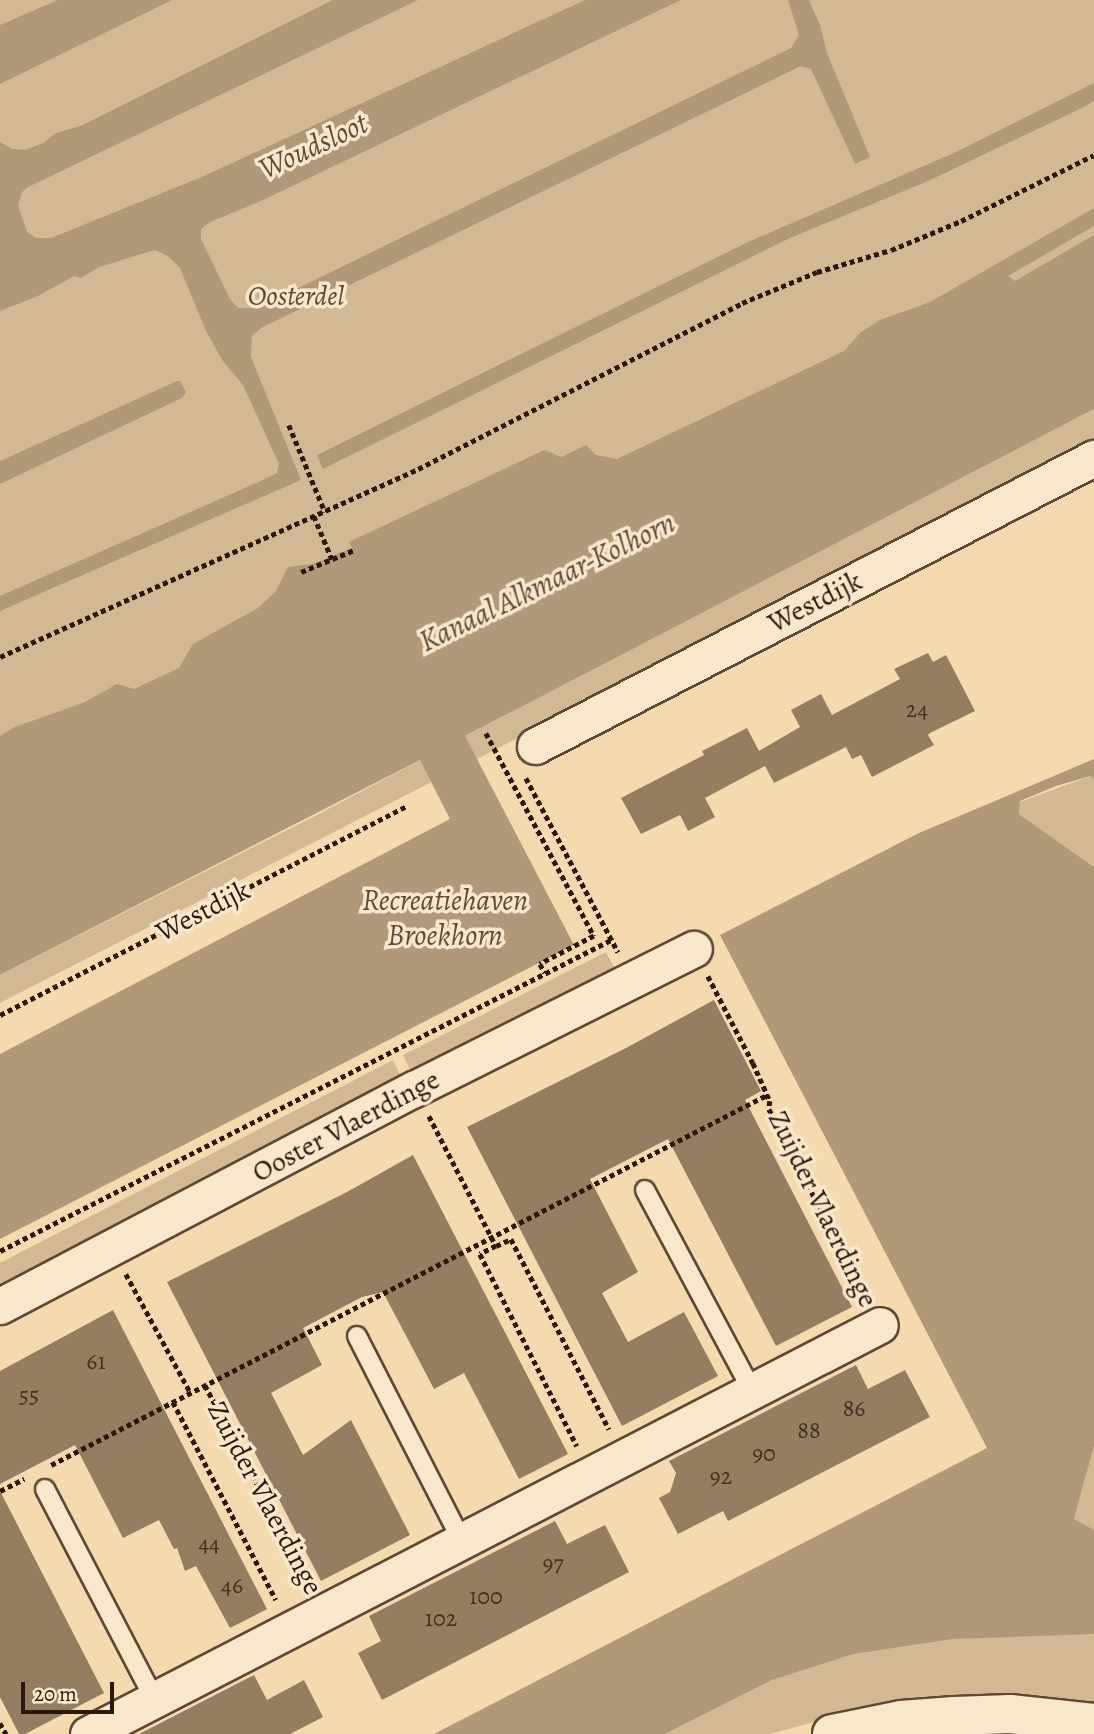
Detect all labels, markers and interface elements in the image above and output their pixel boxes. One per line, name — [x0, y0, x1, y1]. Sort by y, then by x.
water label: Woudsloot — [253, 105, 373, 187]
park label: Oosterdel — [248, 279, 344, 313]
water label: Kanaal Alkmaar-Kolhorn — [413, 504, 681, 660]
street label: Westdijk — [762, 564, 868, 640]
house number: 24 — [906, 696, 928, 724]
street label: Westdijk — [150, 873, 256, 949]
water label: Recreatiehaven Broekhorn — [362, 882, 528, 953]
street label: Ooster Vlaerdinge — [247, 1063, 445, 1189]
street label: Zuijder Vlaerdinge — [761, 1105, 885, 1313]
house number: 61 — [86, 1348, 106, 1376]
house number: 55 — [19, 1382, 39, 1410]
house number: 86 — [843, 1395, 865, 1423]
street label: Zuijder Vlaerdinge — [200, 1396, 330, 1600]
house number: 88 — [797, 1417, 821, 1445]
house number: 90 — [752, 1440, 776, 1468]
house number: 92 — [710, 1463, 732, 1491]
house number: 44 — [198, 1530, 220, 1558]
house number: 97 — [543, 1550, 563, 1578]
house number: 46 — [221, 1572, 243, 1600]
house number: 100 — [469, 1583, 503, 1611]
house number: 102 — [425, 1605, 457, 1633]
scale bar — [24, 1668, 117, 1712]
text: 20 m — [34, 1680, 77, 1708]

